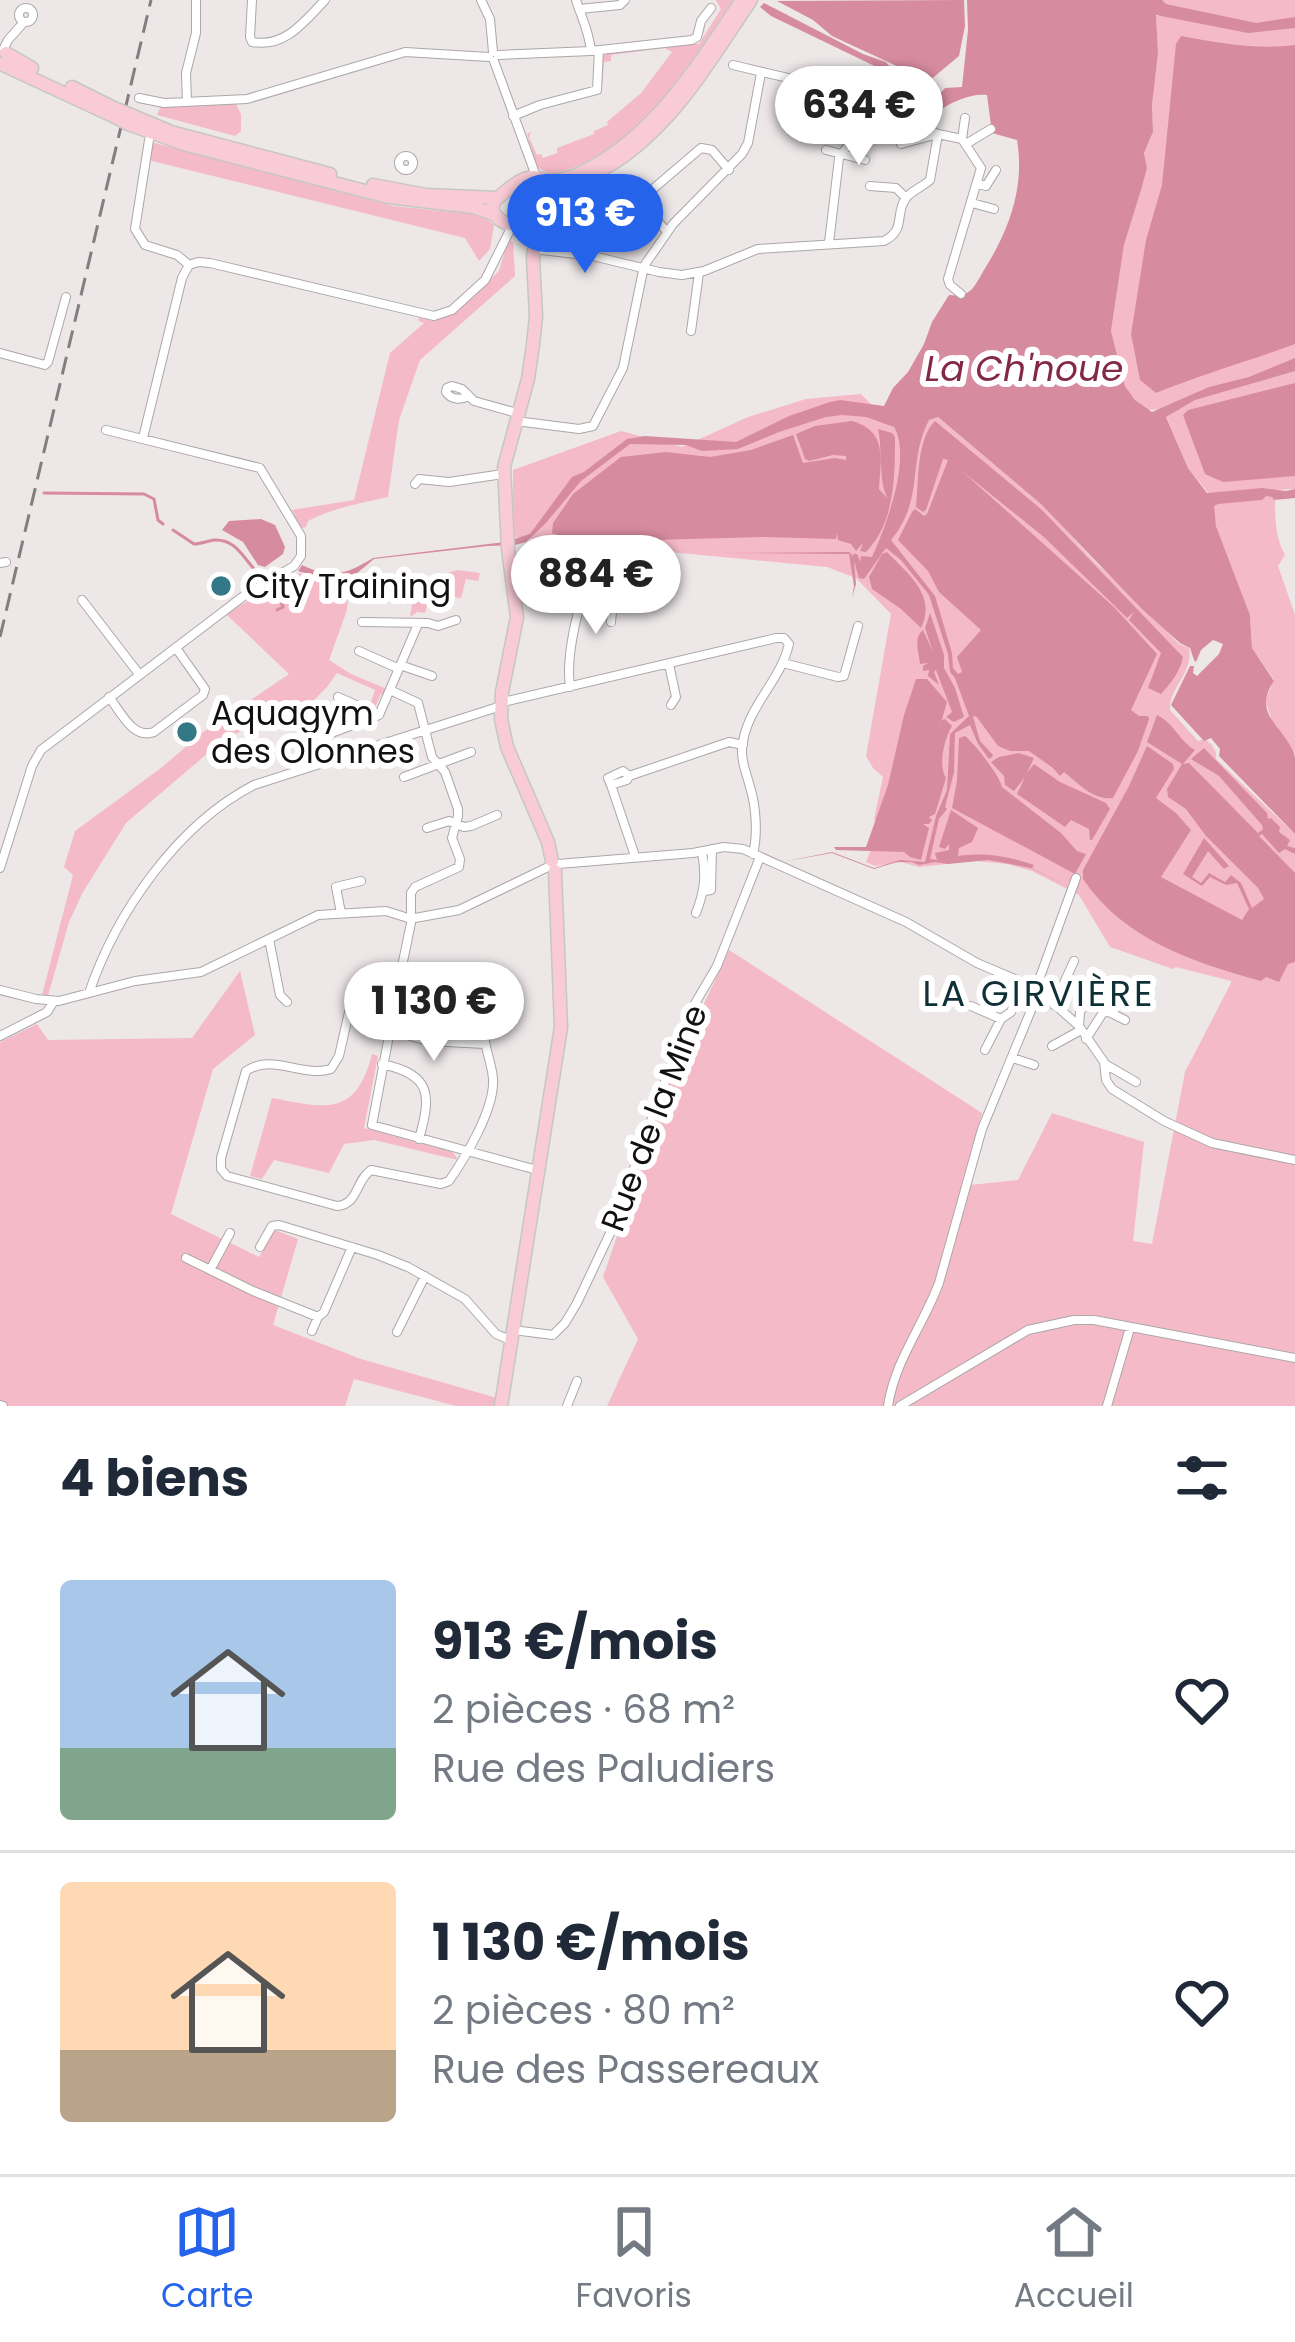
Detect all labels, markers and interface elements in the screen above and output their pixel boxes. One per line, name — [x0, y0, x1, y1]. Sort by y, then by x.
pin: 634 € — [775, 66, 943, 168]
text: 634 € — [802, 77, 916, 132]
pin: 913 € — [501, 174, 669, 276]
text: 913 € — [534, 185, 636, 240]
water label: La Ch'noue — [925, 343, 1123, 394]
pin: 884 € — [512, 535, 680, 637]
text: 884 € — [538, 546, 654, 601]
place label: City Training — [245, 563, 451, 610]
marker: City Training — [208, 573, 234, 599]
place label: Aquagym des Olonnes — [211, 690, 415, 775]
marker: Aquagym des Olonnes — [174, 719, 200, 745]
pin: 1 130 € — [323, 962, 545, 1064]
district label: LA GIRVIÈRE — [922, 968, 1156, 1019]
text: 1 130 € — [371, 973, 497, 1028]
street label: Rue de la Mine — [589, 998, 719, 1238]
text: 4 biens — [60, 1442, 249, 1514]
icon: filters — [1169, 1445, 1235, 1511]
text: 913 €/mois — [432, 1605, 718, 1677]
icon: home — [156, 1628, 300, 1772]
icon: heart — [1169, 1667, 1235, 1733]
text: 2 pièces · 68 m² — [432, 1682, 735, 1737]
text: Rue des Paludiers — [432, 1741, 775, 1796]
text: 1 130 €/mois — [432, 1906, 750, 1978]
icon: home — [156, 1930, 300, 2074]
icon: heart — [1169, 1969, 1235, 2035]
text: 2 pièces · 80 m² — [432, 1983, 735, 2038]
text: Rue des Passereaux — [432, 2042, 819, 2097]
tab: Carte — [161, 2199, 254, 2321]
tab: Favoris — [576, 2199, 692, 2321]
tab: Accueil — [1014, 2199, 1134, 2321]

